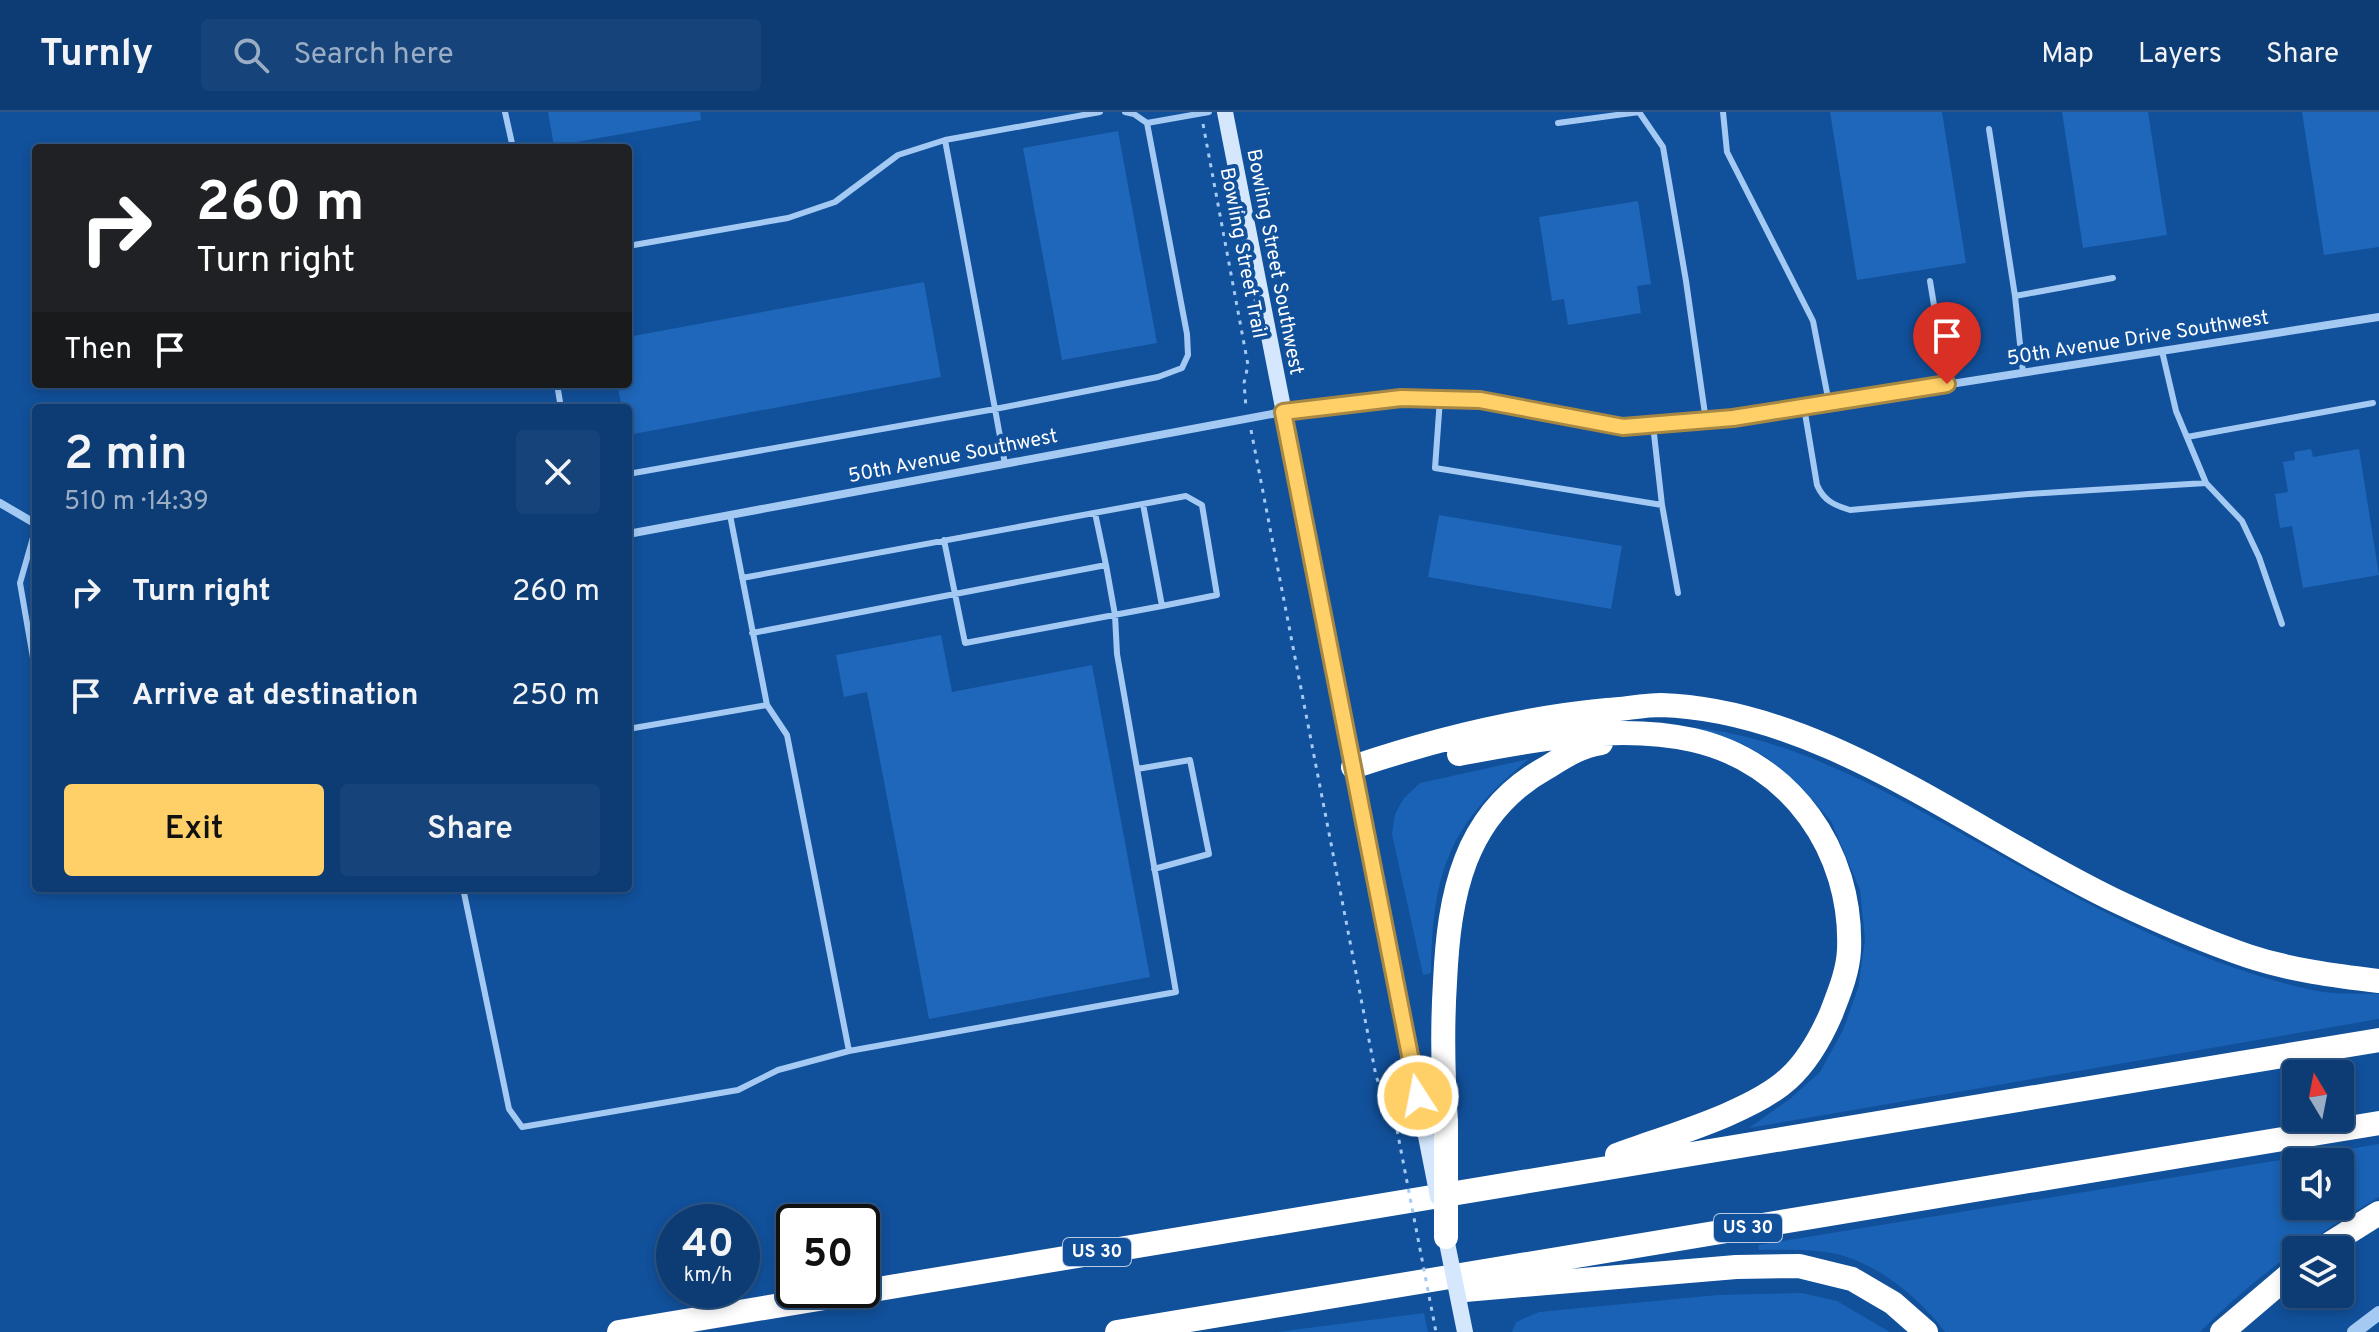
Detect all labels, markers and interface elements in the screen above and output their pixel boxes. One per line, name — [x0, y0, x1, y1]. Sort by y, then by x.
search box — [201, 19, 761, 91]
text: Turnly — [40, 31, 153, 80]
icon: search — [229, 33, 273, 77]
text: Search here — [293, 37, 454, 74]
text: Map — [2041, 37, 2094, 73]
text: Layers — [2138, 37, 2222, 73]
text: Share — [2266, 37, 2339, 73]
street label: Bowling Street Southwest — [1239, 147, 1309, 377]
street label: Bowling Street Trail — [1213, 165, 1271, 341]
text: 260 m — [196, 170, 365, 240]
icon: right — [64, 176, 168, 280]
text: Turn right — [196, 239, 355, 285]
pin — [1913, 302, 1981, 384]
street label: 50th Avenue Drive Southwest — [2005, 305, 2271, 373]
icon: arrive — [1925, 314, 1969, 358]
icon: arrive — [148, 328, 192, 372]
text: Then — [64, 332, 132, 369]
street label: 50th Avenue Southwest — [846, 424, 1060, 490]
text: 2 min — [64, 426, 188, 486]
button: close — [516, 430, 600, 514]
text: 510 m · 14:39 — [64, 486, 209, 519]
icon: right — [64, 570, 108, 614]
text: Turn right — [132, 574, 270, 611]
text: 260 m — [512, 574, 600, 611]
icon: arrive — [64, 674, 108, 718]
text: Arrive at destination — [132, 678, 418, 715]
text: 250 m — [511, 678, 600, 715]
button: Exit — [64, 784, 324, 876]
button: Share — [340, 784, 600, 876]
position arrow — [1376, 1054, 1460, 1138]
north arrow — [2282, 1060, 2354, 1132]
map controls — [2282, 1060, 2354, 1308]
button: sound — [2282, 1148, 2354, 1220]
speed limit sign: 50 — [776, 1204, 880, 1308]
road number: US 30 — [1714, 1214, 1782, 1242]
text: 40 — [682, 1221, 734, 1271]
button: layers — [2282, 1236, 2354, 1308]
road number: US 30 — [1063, 1238, 1131, 1266]
text: km/h — [684, 1263, 732, 1289]

